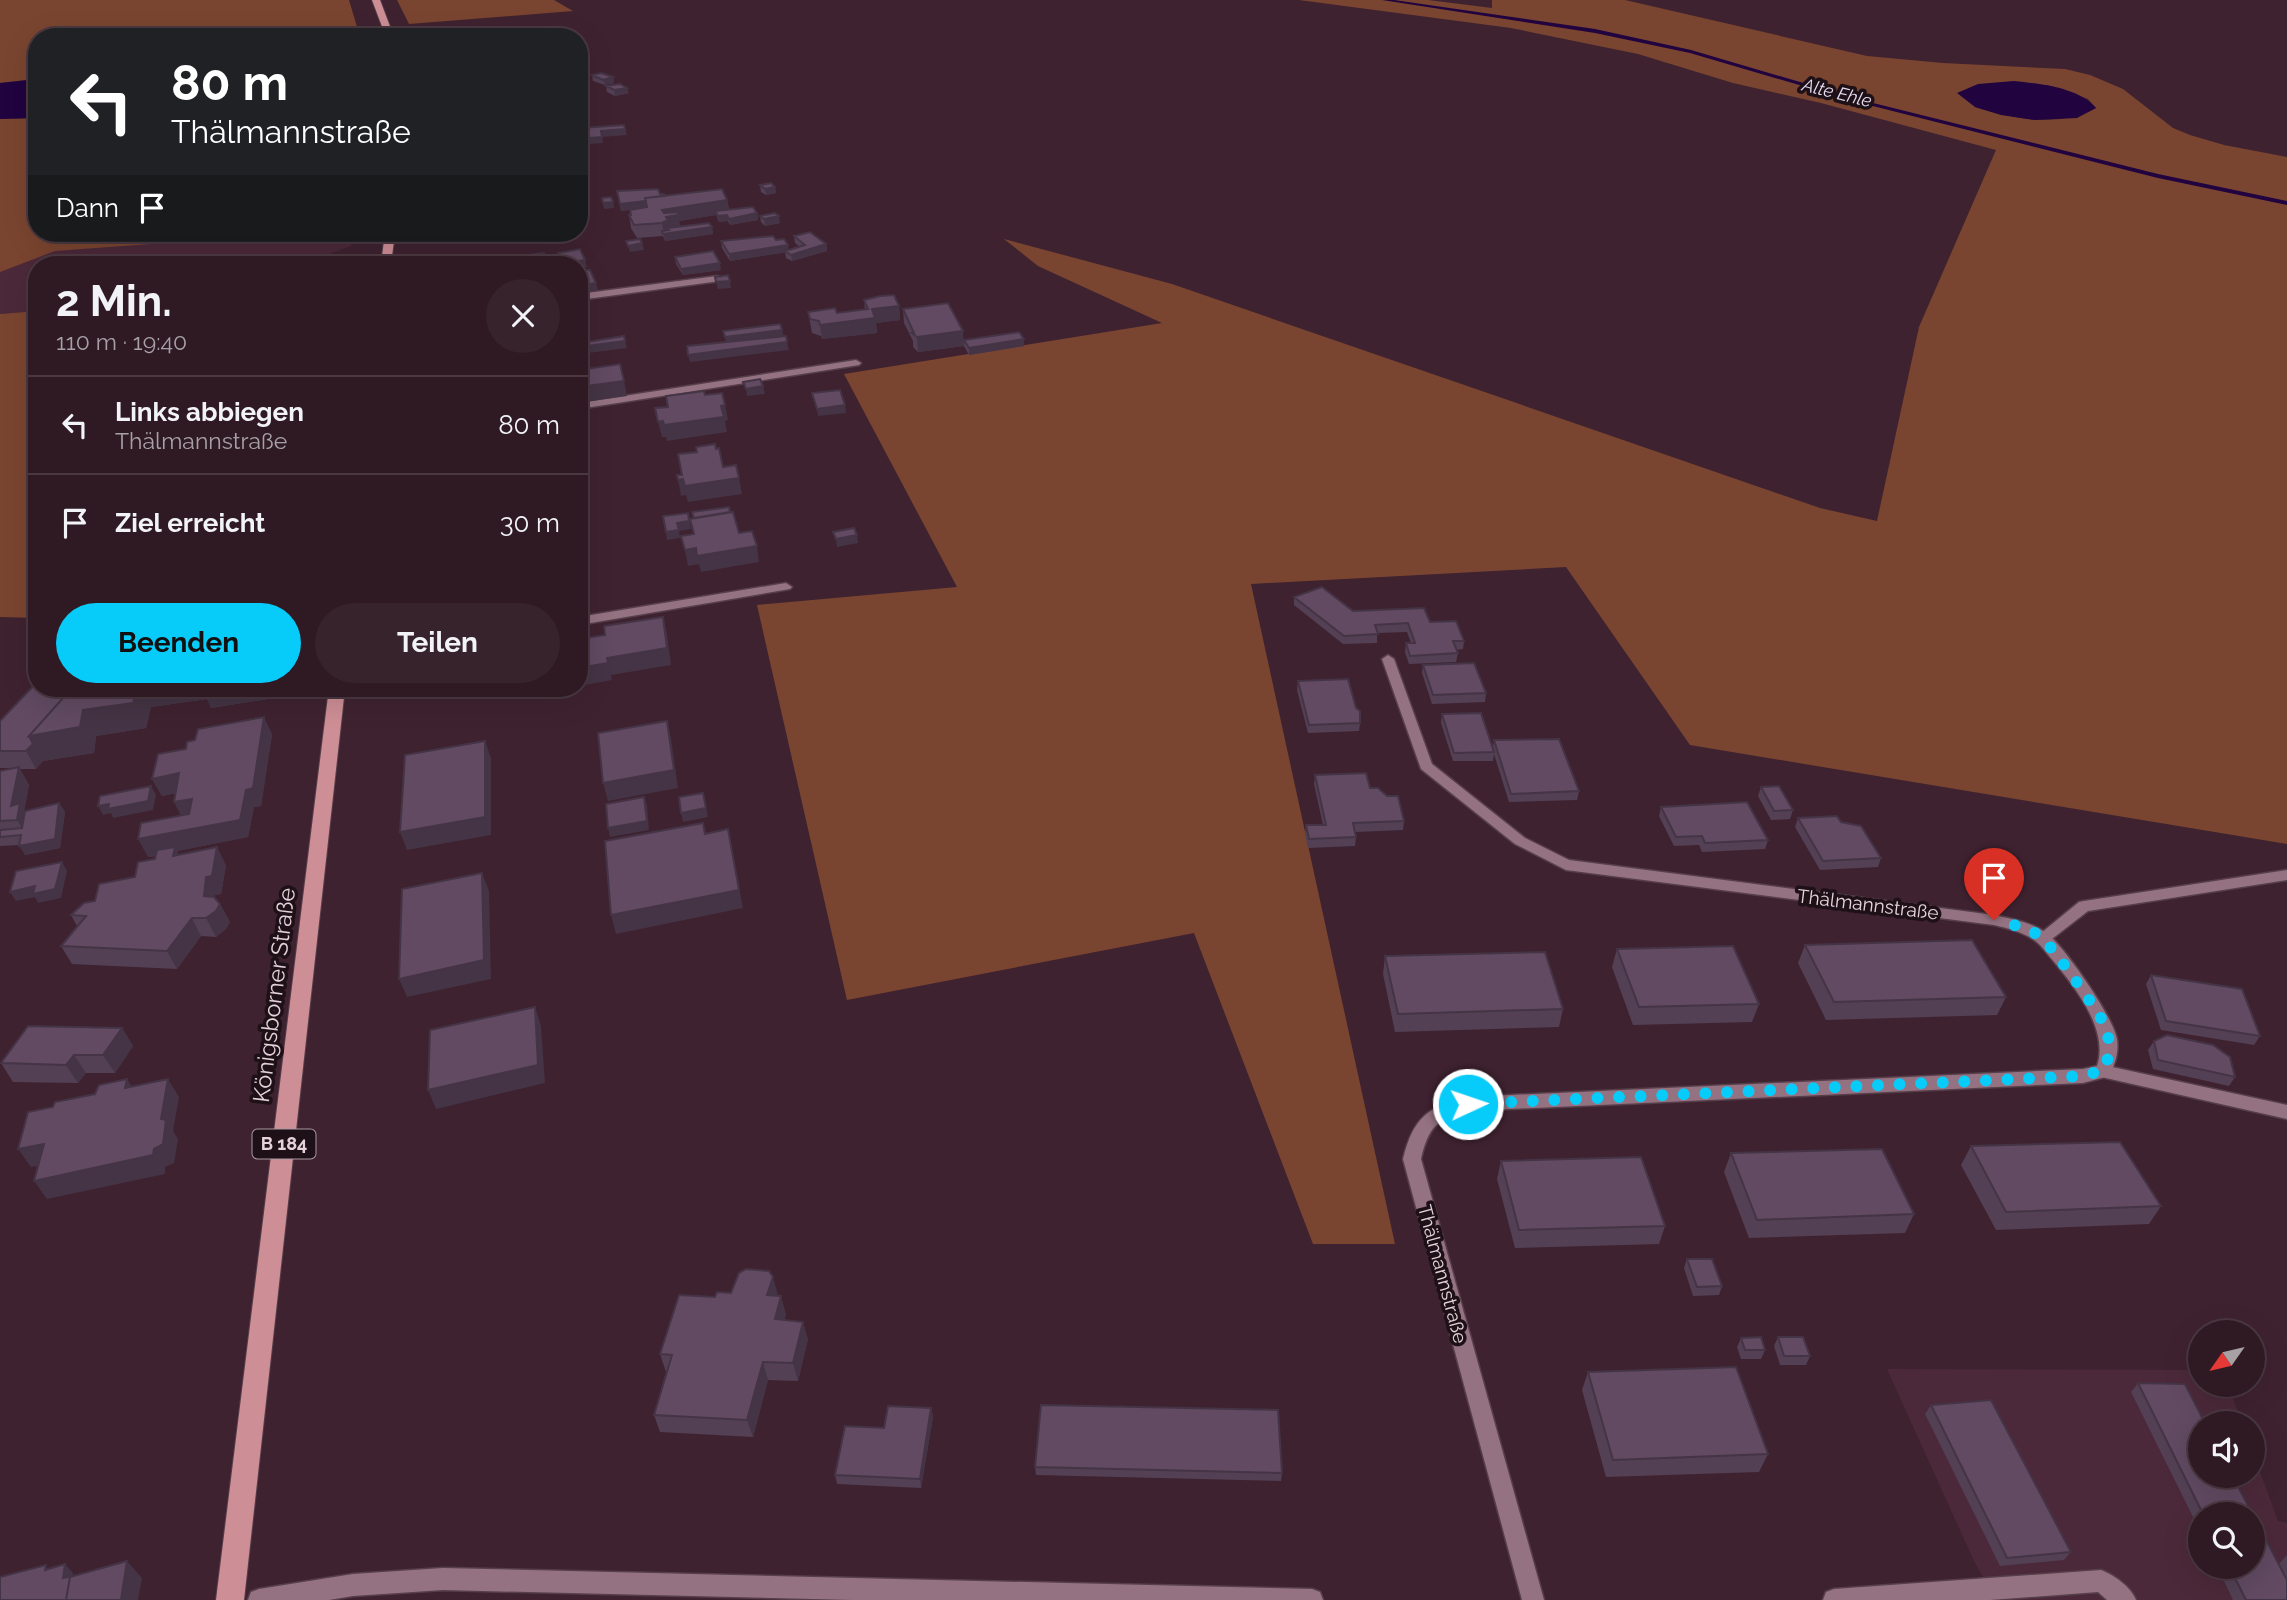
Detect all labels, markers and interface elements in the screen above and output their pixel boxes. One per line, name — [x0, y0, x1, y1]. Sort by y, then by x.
text: 80 m — [171, 54, 288, 111]
icon: left — [56, 56, 147, 147]
water label: Alte Ehle — [1799, 74, 1874, 111]
text: Thälmannstraße — [171, 113, 411, 150]
icon: arrive — [133, 189, 171, 227]
text: Dann — [56, 193, 119, 223]
text: 2 Min. — [56, 277, 172, 326]
button: close — [486, 279, 560, 353]
text: 110 m · 19:40 — [56, 328, 187, 355]
text: Links abbiegen — [115, 397, 304, 427]
icon: left — [56, 406, 94, 444]
text: 80 m — [498, 410, 560, 440]
text: Thälmannstraße — [115, 427, 287, 454]
icon: arrive — [56, 504, 94, 542]
text: Ziel erreicht — [115, 508, 265, 538]
text: 30 m — [500, 508, 560, 538]
button: Beenden — [56, 603, 301, 683]
button: Teilen — [315, 603, 560, 683]
pin — [1964, 848, 2024, 920]
icon: arrive — [1975, 859, 2013, 897]
street label: Thälmannstraße — [1796, 884, 1940, 924]
street label: Königsborner Straße — [247, 886, 300, 1104]
position arrow — [1431, 1067, 1505, 1141]
road number: B 184 — [252, 1129, 316, 1158]
street label: Thälmannstraße — [1414, 1202, 1472, 1346]
north arrow — [2188, 1320, 2264, 1396]
map controls — [2188, 1320, 2265, 1579]
button: sound — [2188, 1411, 2265, 1488]
button: search — [2188, 1502, 2265, 1579]

